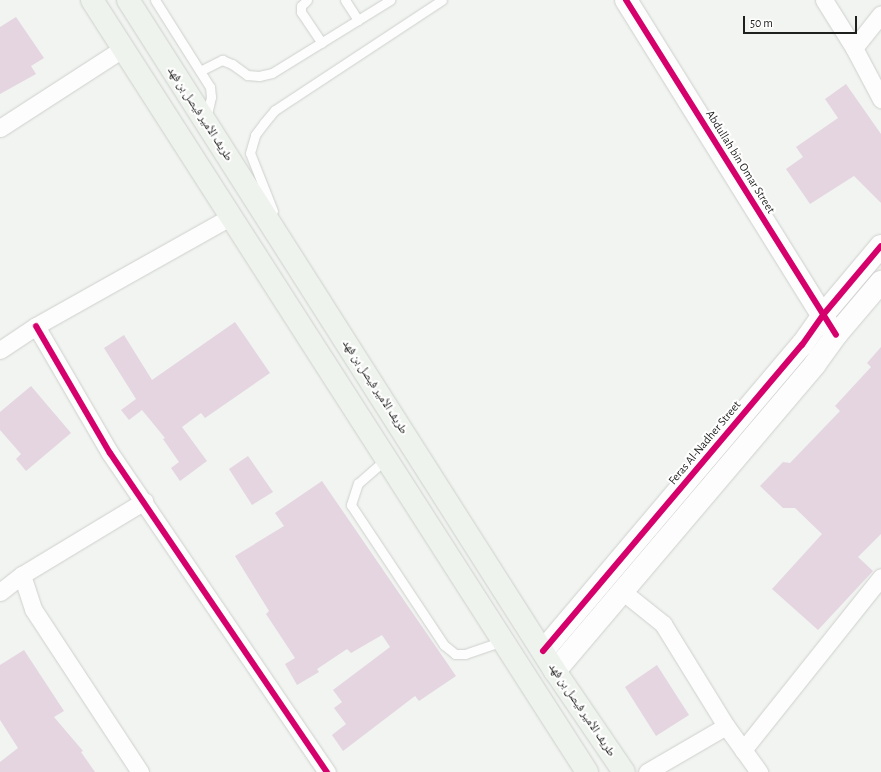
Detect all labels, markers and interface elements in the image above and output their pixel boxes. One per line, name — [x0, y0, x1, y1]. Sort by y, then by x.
scale bar — [745, 8, 859, 34]
text: 50 m — [750, 17, 773, 29]
street label: طريف الأمير فيصل بن فهد — [164, 64, 236, 164]
street label: Abdullah bin Omar Street — [702, 108, 778, 216]
street label: طريف الأمير فيصل بن فهد — [339, 337, 411, 437]
street label: Feras Al-Nadher Street — [666, 398, 744, 488]
street label: طريف الأمير فيصل بن فهد — [545, 660, 619, 760]

